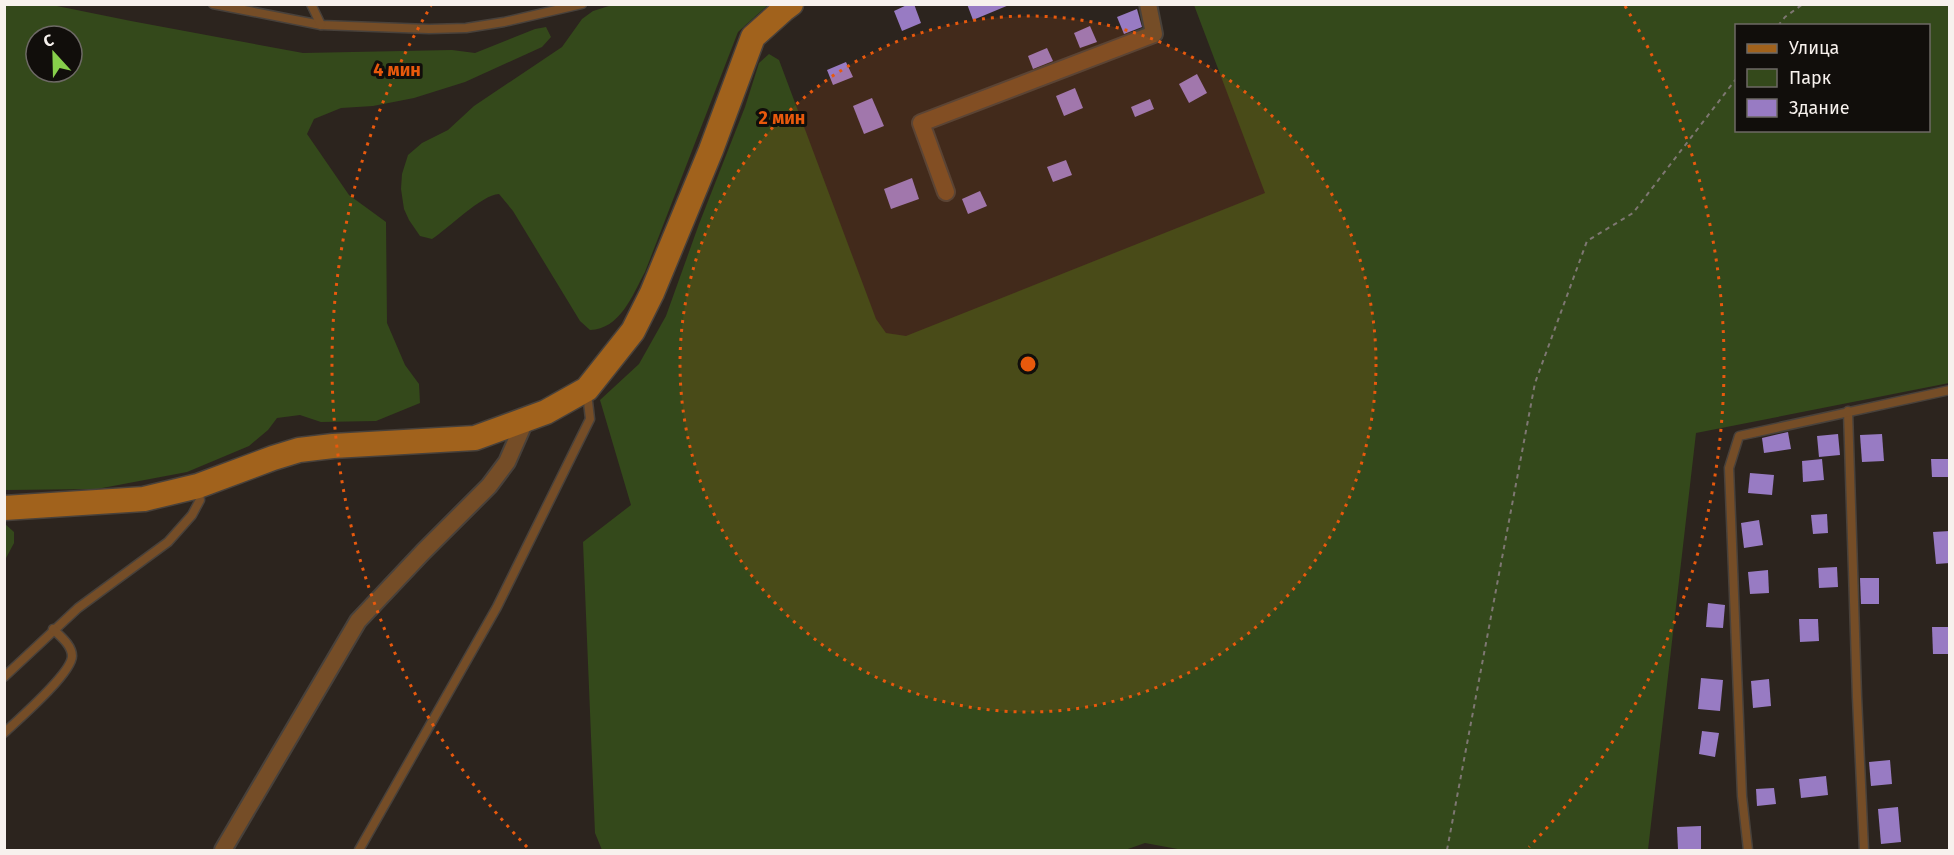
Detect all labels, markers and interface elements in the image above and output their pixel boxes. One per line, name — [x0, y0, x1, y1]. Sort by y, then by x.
north arrow — [24, 24, 84, 84]
legend — [1735, 24, 1930, 132]
text: С — [41, 30, 57, 51]
text: Улица — [1789, 37, 1839, 59]
text: 4 мин — [373, 59, 421, 81]
text: Парк — [1789, 67, 1832, 89]
text: Здание — [1789, 97, 1850, 119]
text: 2 мин — [759, 107, 805, 129]
centre of rings — [1018, 354, 1038, 374]

